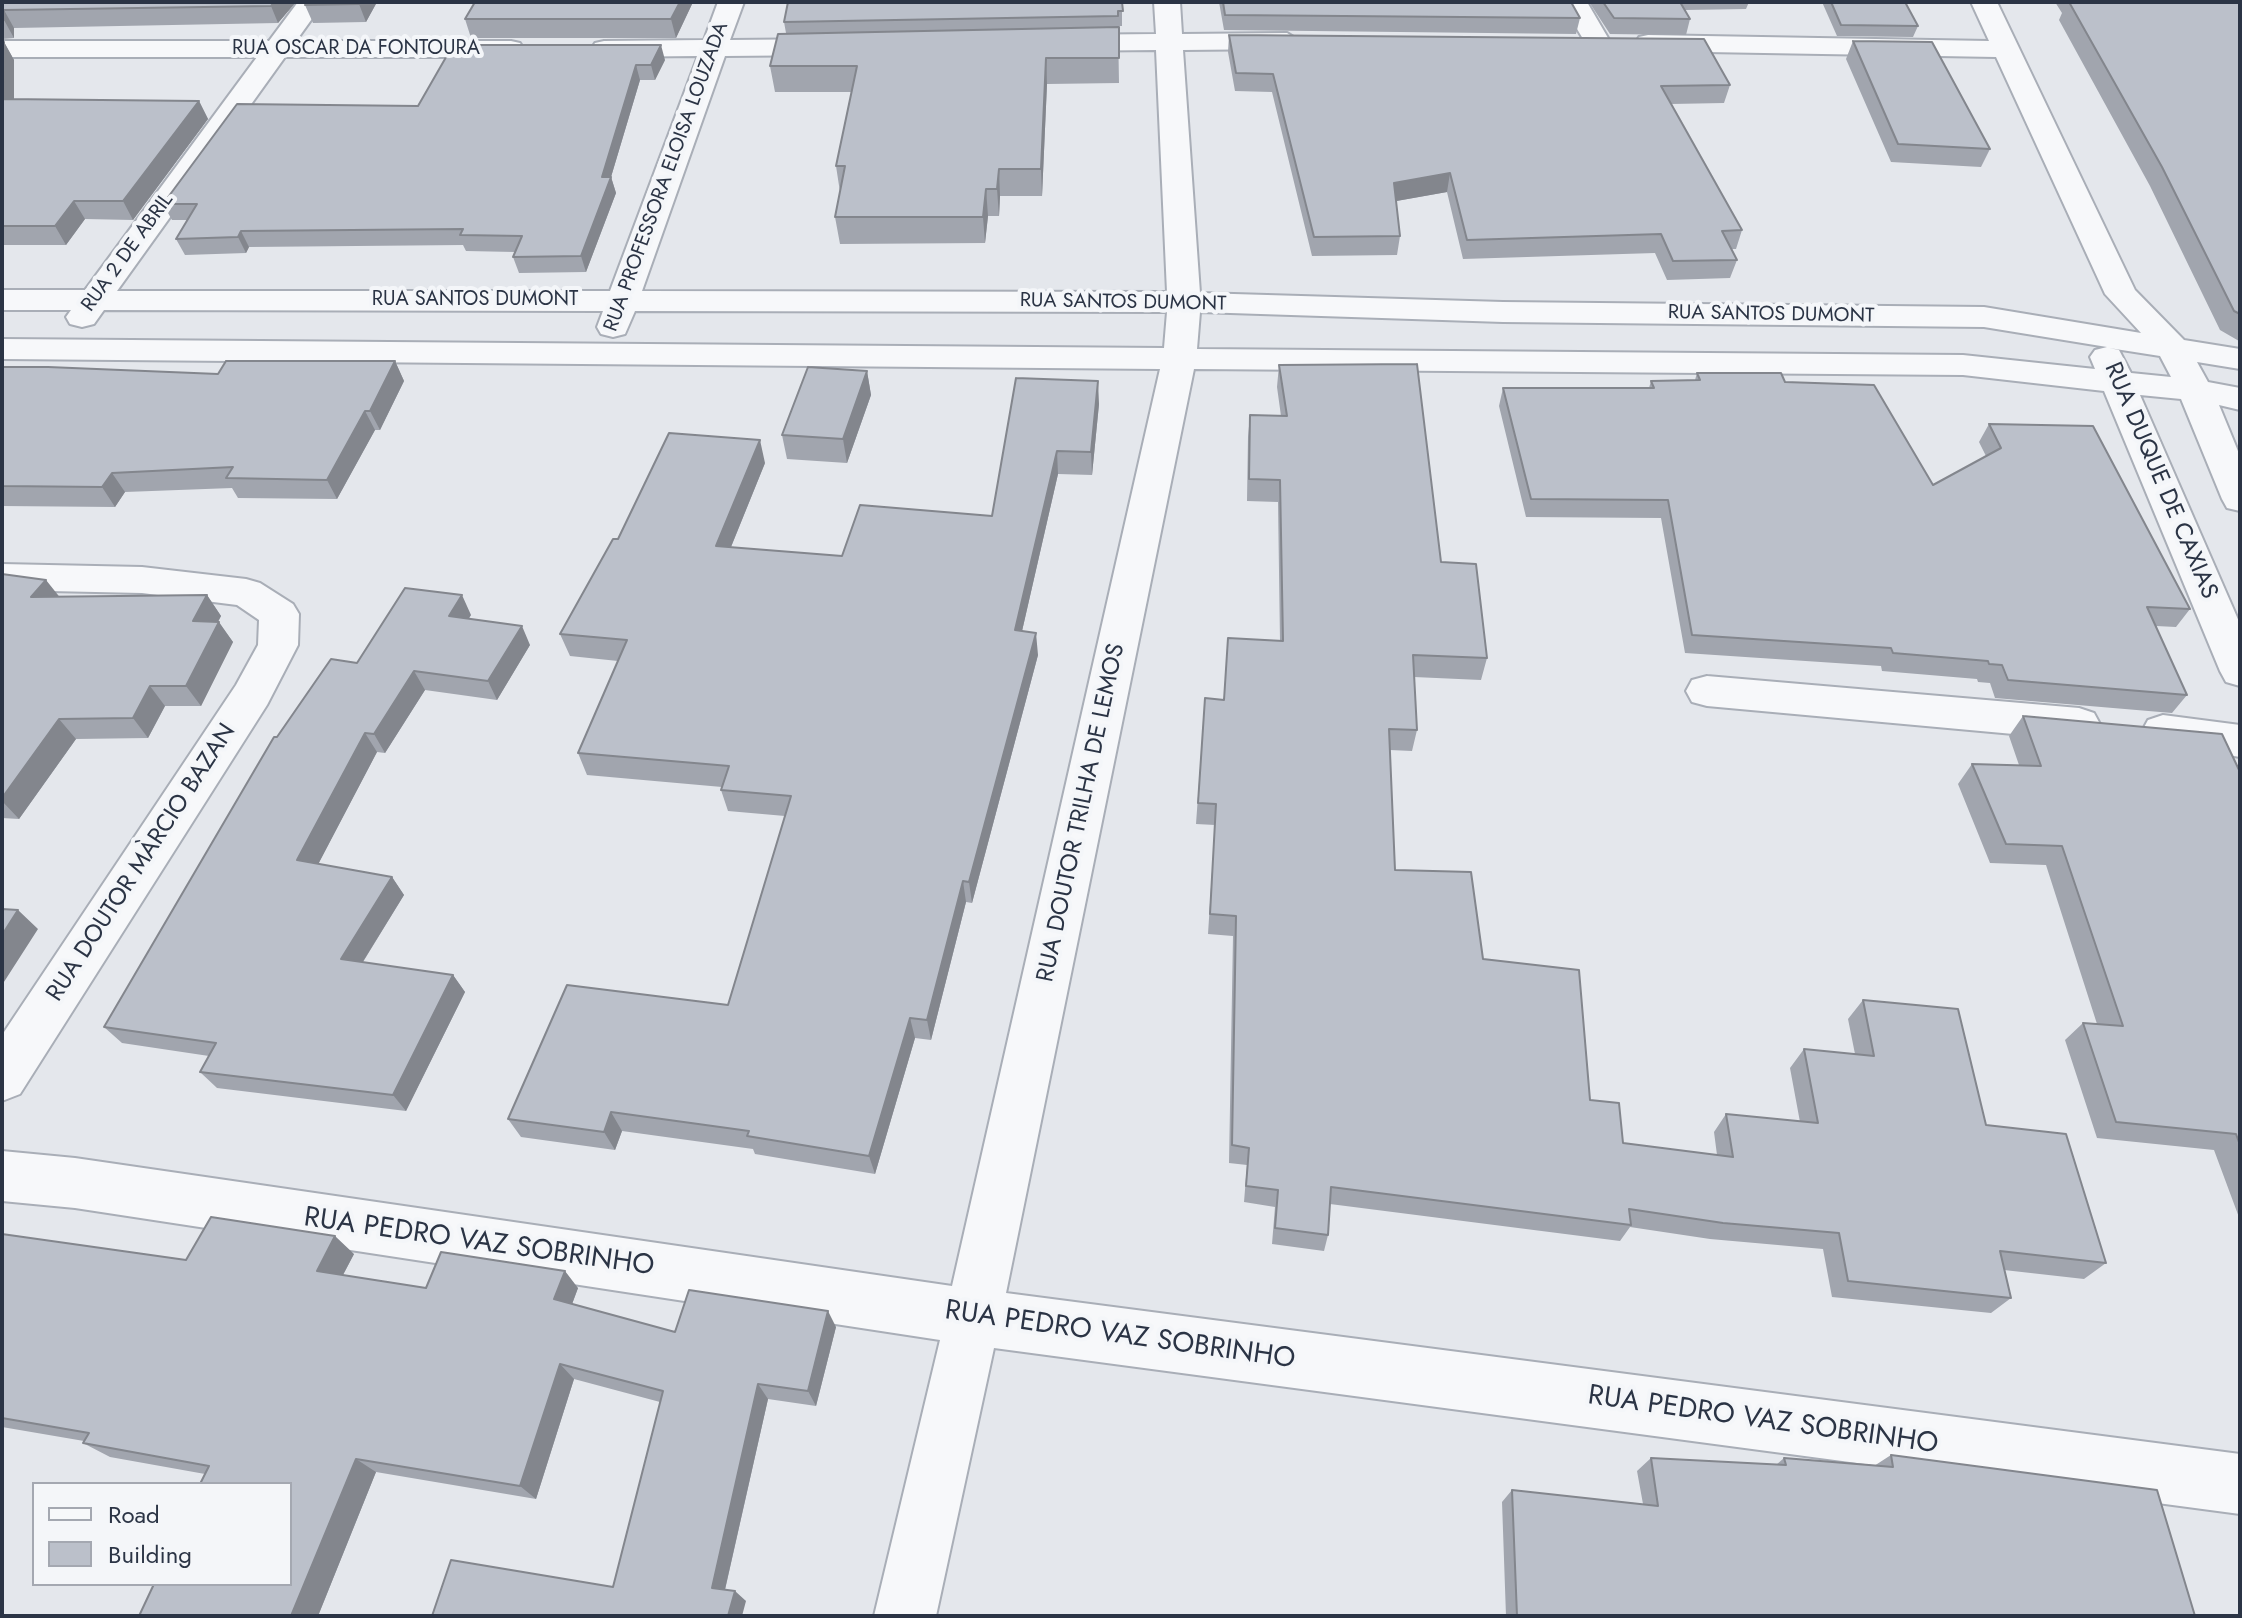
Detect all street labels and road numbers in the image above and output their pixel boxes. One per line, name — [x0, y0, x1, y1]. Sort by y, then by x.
street label: RUA PROFESSORA ELOISA LOUZADA — [600, 19, 734, 335]
street label: RUA OSCAR DA FONTOURA — [232, 37, 480, 61]
street label: RUA 2 DE ABRIL — [77, 189, 179, 317]
street label: RUA SANTOS DUMONT — [372, 288, 578, 312]
street label: RUA SANTOS DUMONT — [1020, 289, 1226, 317]
street label: RUA SANTOS DUMONT — [1668, 301, 1874, 329]
street label: RUA DUQUE DE CAXIAS — [2097, 358, 2223, 604]
street label: RUA DOUTOR TRILHA DE LEMOS — [1032, 641, 1132, 985]
street label: RUA DOUTOR MÀRCIO BAZAN — [41, 719, 243, 1007]
street label: RUA PEDRO VAZ SOBRINHO — [302, 1202, 656, 1284]
street label: RUA PEDRO VAZ SOBRINHO — [943, 1295, 1297, 1377]
street label: RUA PEDRO VAZ SOBRINHO — [1586, 1380, 1940, 1462]

